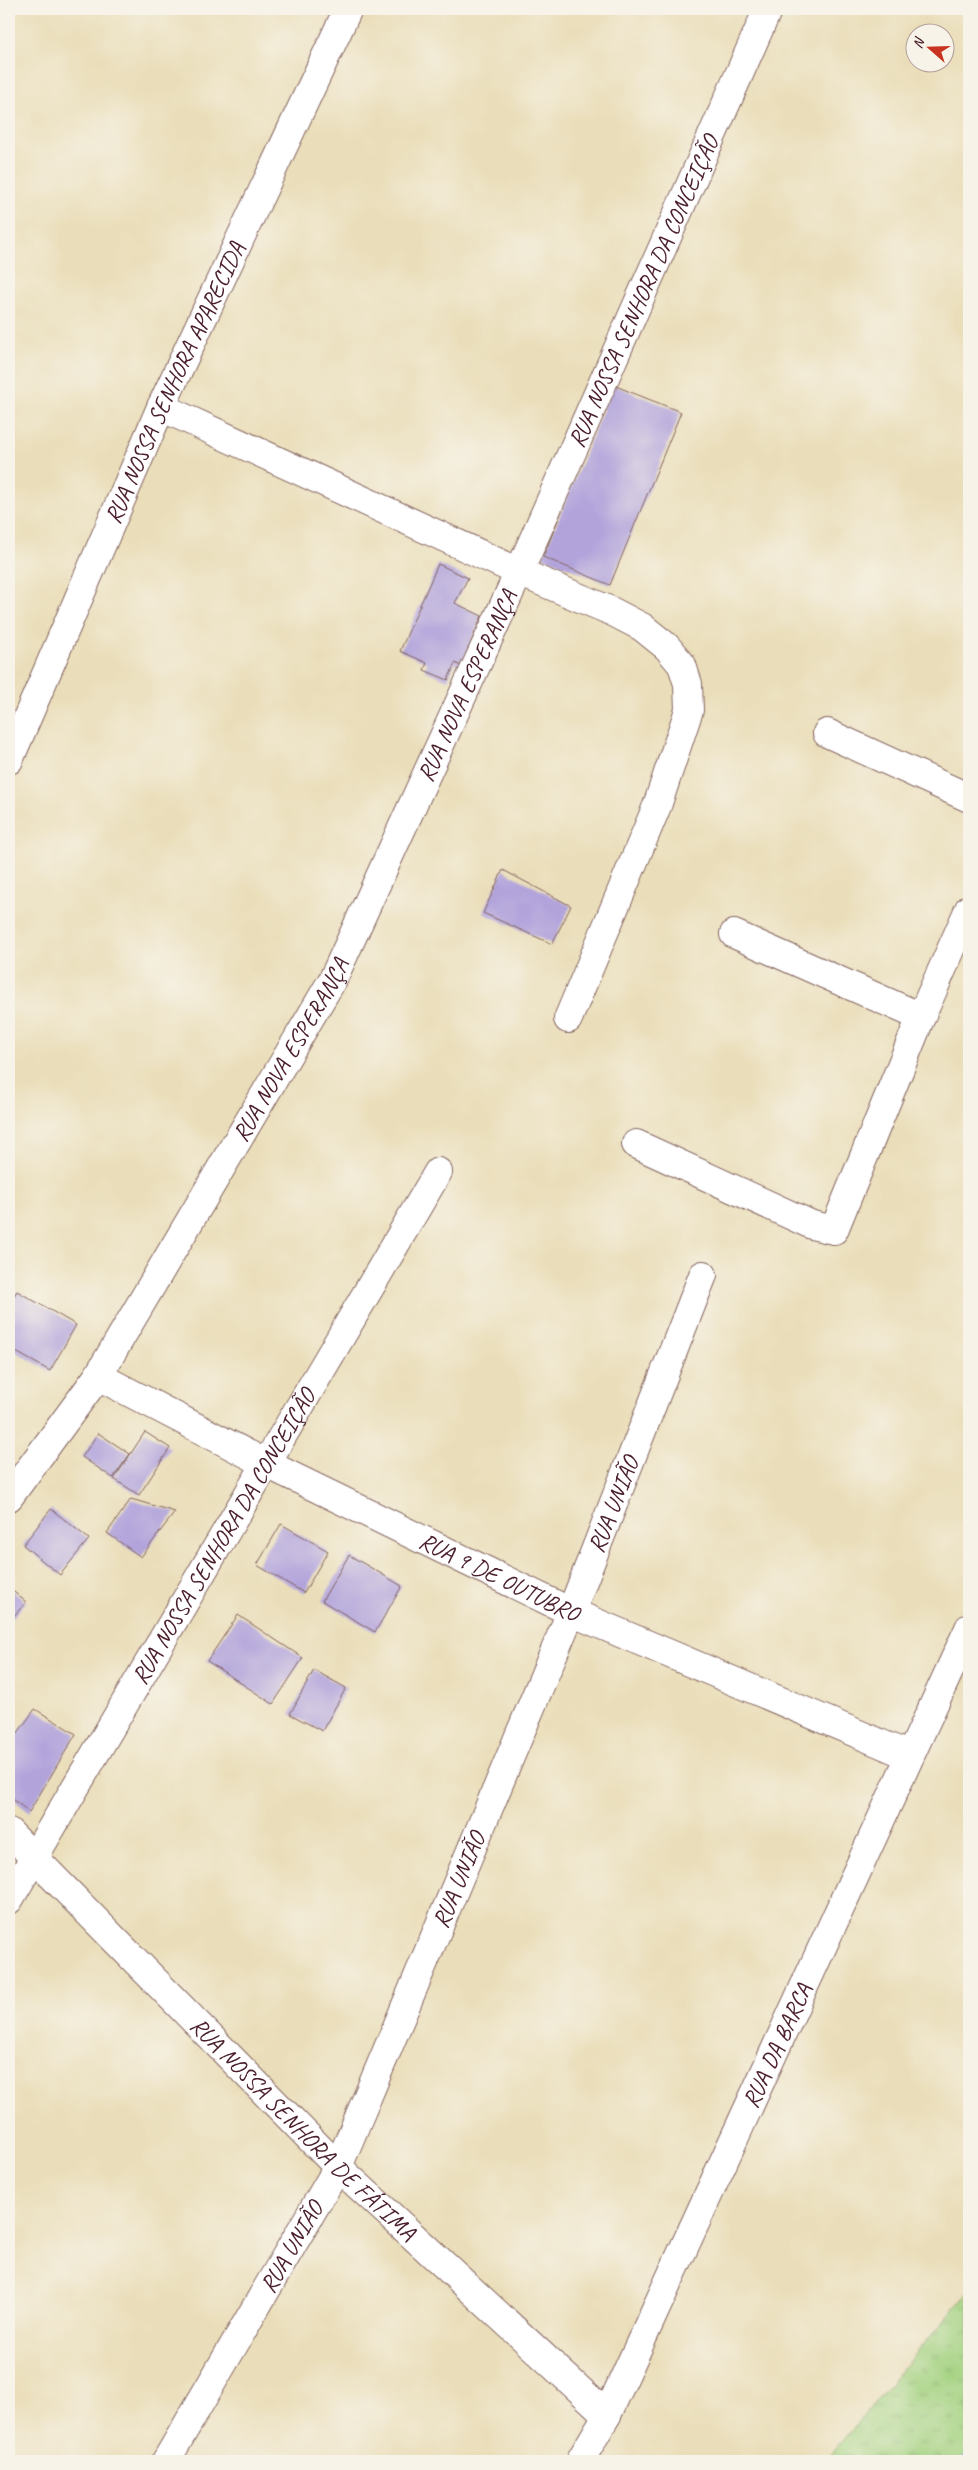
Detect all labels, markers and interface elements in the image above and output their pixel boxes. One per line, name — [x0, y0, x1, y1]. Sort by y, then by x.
north arrow — [906, 22, 956, 72]
text: N — [909, 35, 929, 51]
street label: RUA NOSSA SENHORA DA CONCEIÇÃO — [561, 128, 726, 452]
street label: RUA NOSSA SENHORA APARECIDA — [98, 236, 252, 528]
street label: RUA NOVA ESPERANÇA — [410, 585, 524, 786]
street label: RUA NOVA ESPERANÇA — [225, 953, 356, 1147]
street label: RUA NOSSA SENHORA DA CONCEIÇÃO — [125, 1381, 323, 1690]
street label: RUA UNIÃO — [581, 1449, 647, 1557]
street label: RUA 9 DE OUTUBRO — [414, 1525, 586, 1630]
street label: RUA UNIÃO — [425, 1825, 493, 1932]
street label: RUA DA BARCA — [735, 1978, 819, 2112]
street label: RUA NOSSA SENHORA DE FÁTIMA — [184, 2011, 423, 2247]
street label: RUA UNIÃO — [253, 2193, 331, 2298]

